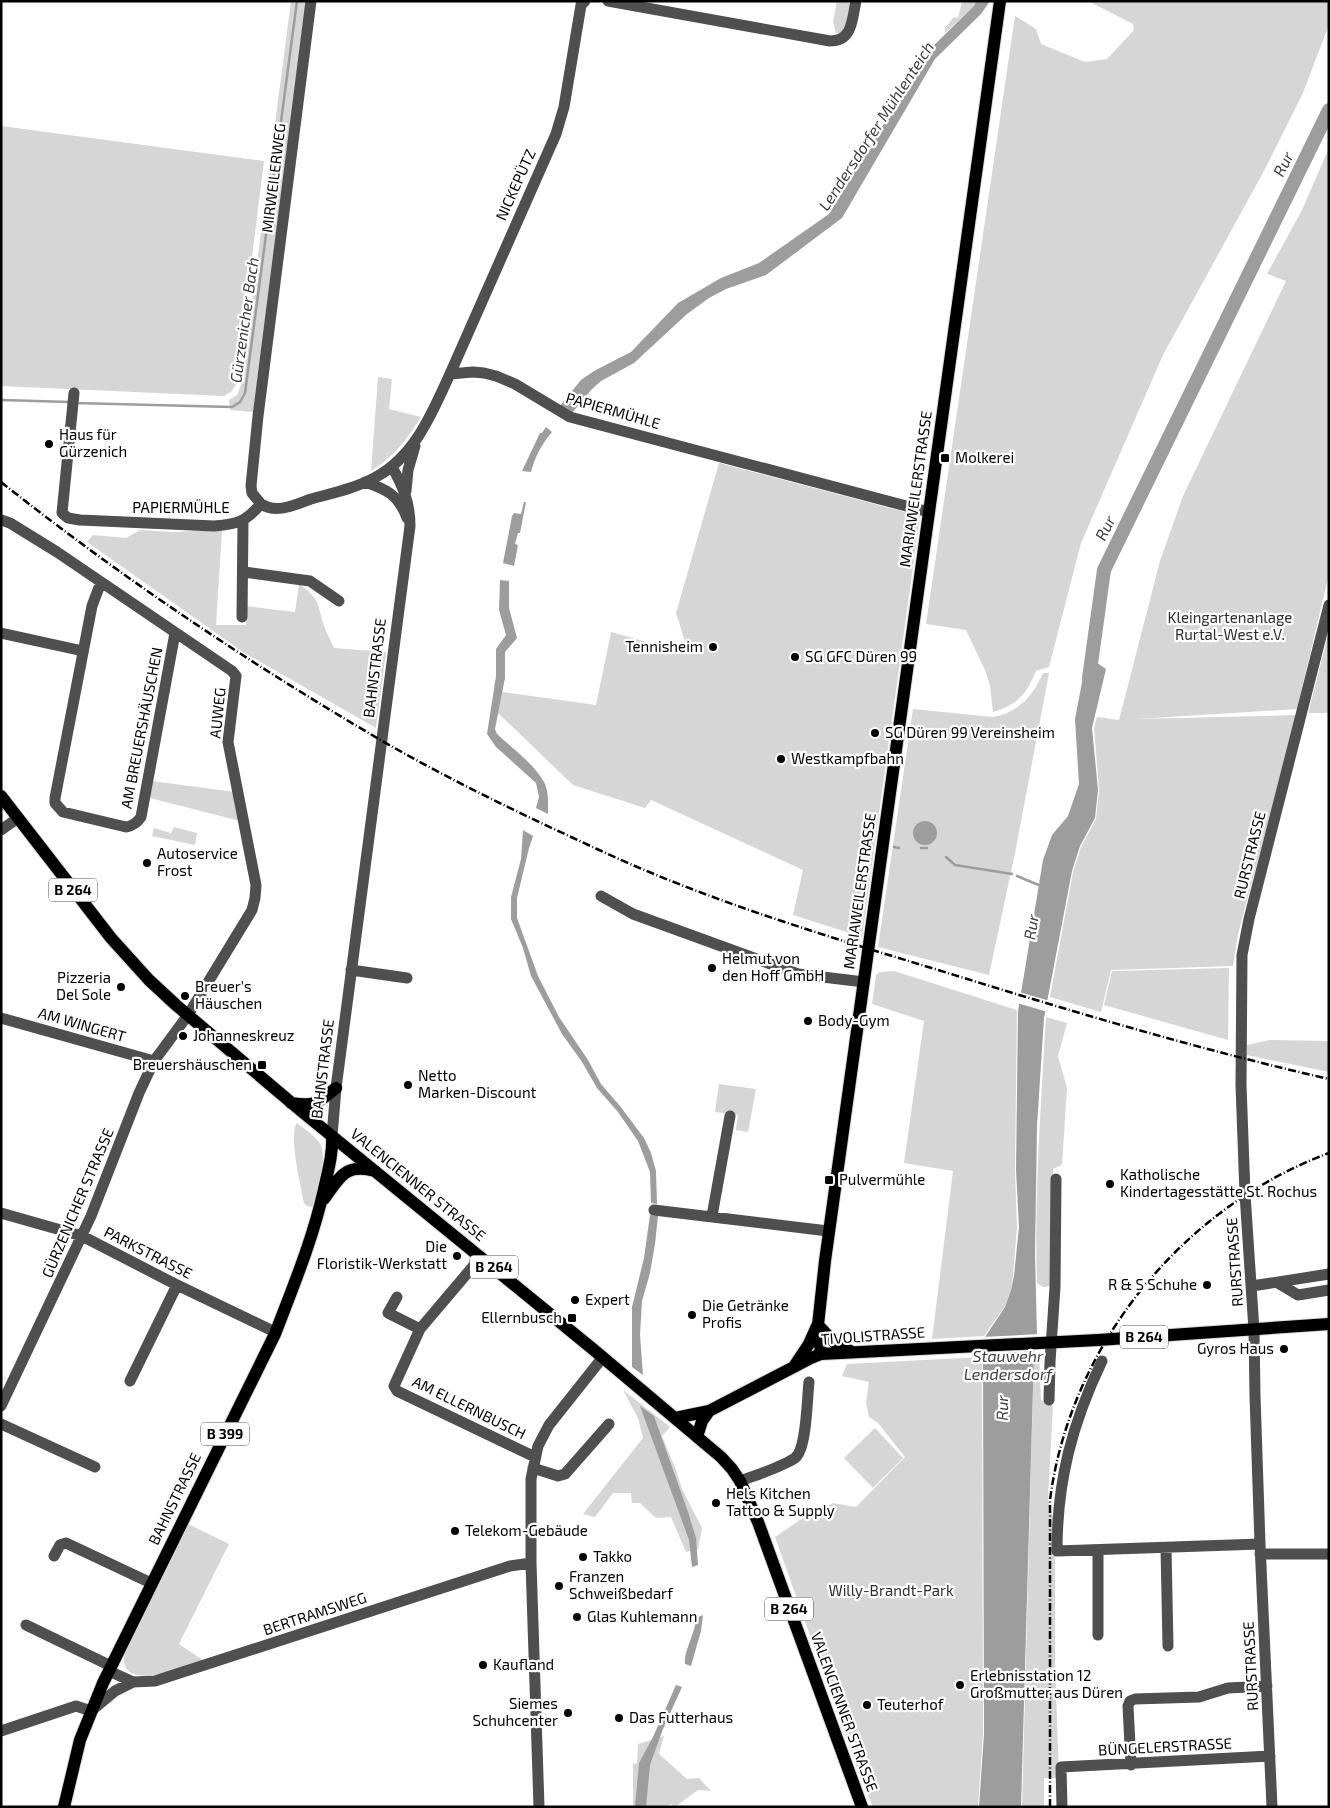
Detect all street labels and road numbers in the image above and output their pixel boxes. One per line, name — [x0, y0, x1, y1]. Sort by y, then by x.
street label: MIRWEILERWEG — [257, 122, 289, 234]
street label: NICKEPÜTZ — [491, 146, 539, 223]
street label: PAPIERMÜHLE — [564, 388, 663, 432]
street label: MARIAWEILERSTRASSE — [895, 410, 935, 568]
street label: PAPIERMÜHLE — [132, 498, 230, 516]
street label: BAHNSTRASSE — [359, 617, 389, 719]
street label: AM BREUERSHÄUSCHEN — [117, 646, 166, 810]
street label: AUWEG — [205, 686, 229, 739]
street label: RURSTRASSE — [1229, 809, 1269, 900]
street label: MARIAWEILERSTRASSE — [839, 812, 879, 970]
road number: B 264 — [49, 878, 97, 902]
street label: AM WINGERT — [37, 1003, 128, 1045]
street label: BAHNSTRASSE — [307, 1018, 337, 1120]
street label: VALENCIENNER STRASSE — [347, 1124, 490, 1244]
street label: GÜRZENICHER STRASSE — [37, 1125, 117, 1280]
street label: RURSTRASSE — [1222, 1217, 1246, 1307]
street label: PARKSTRASSE — [101, 1222, 196, 1282]
road number: B 264 — [470, 1256, 518, 1278]
street label: TIVOLISTRASSE — [820, 1322, 926, 1348]
road number: B 264 — [1120, 1325, 1168, 1348]
street label: AM ELLERNBUSCH — [410, 1372, 529, 1442]
road number: B 399 — [201, 1422, 249, 1446]
street label: BAHNSTRASSE — [144, 1450, 204, 1548]
street label: BERTRAMSWEG — [261, 1588, 369, 1638]
road number: B 264 — [765, 1598, 813, 1620]
street label: RURSTRASSE — [1239, 1621, 1261, 1711]
street label: VALENCIENNER STRASSE — [808, 1629, 882, 1794]
street label: BÜNGELERSTRASSE — [1098, 1734, 1232, 1758]

